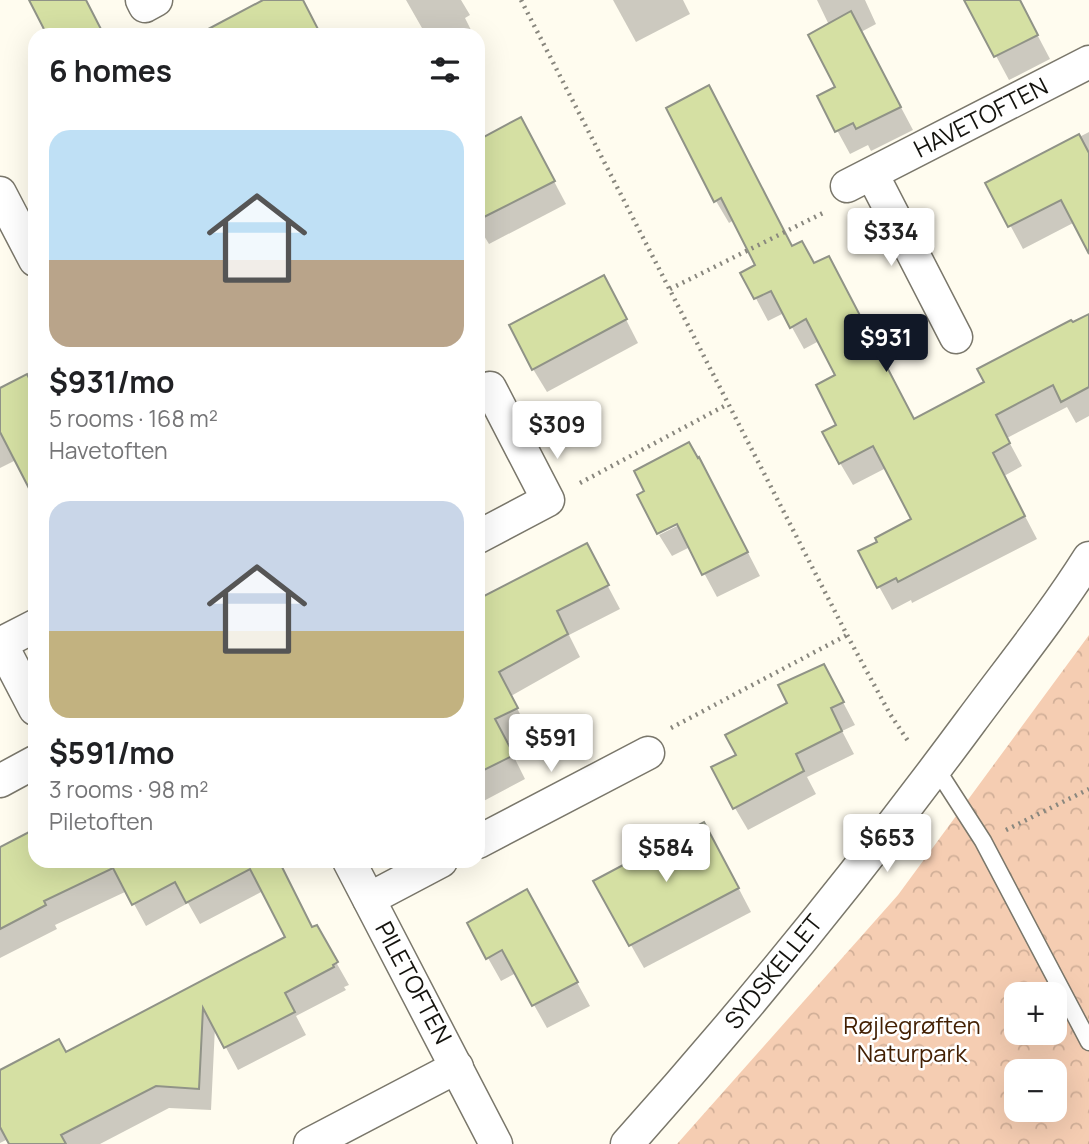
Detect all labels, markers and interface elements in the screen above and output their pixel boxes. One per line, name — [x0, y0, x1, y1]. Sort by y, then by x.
text: 6 homes — [49, 50, 172, 91]
icon: filters — [426, 51, 464, 89]
street label: HAVETOFTEN — [908, 69, 1053, 165]
icon: home — [194, 175, 320, 301]
pin: $334 — [850, 208, 932, 268]
text: $334 — [863, 215, 919, 247]
pin: $931 — [845, 314, 927, 374]
text: $931 — [860, 321, 912, 353]
text: $931/mo — [49, 361, 174, 402]
text: 5 rooms · 168 m² — [49, 402, 218, 434]
pin: $309 — [516, 402, 598, 461]
text: $309 — [528, 408, 586, 440]
text: Havetoften — [49, 434, 168, 466]
icon: home — [194, 546, 320, 672]
pin: $591 — [510, 714, 592, 774]
text: $591 — [525, 721, 577, 753]
text: $591/mo — [49, 732, 175, 773]
text: 3 rooms · 98 m² — [49, 773, 209, 805]
text: Piletoften — [49, 805, 153, 837]
pin: $653 — [846, 814, 928, 874]
text: $653 — [859, 821, 915, 853]
pin: $584 — [625, 824, 707, 884]
text: $584 — [638, 831, 694, 863]
street label: SYDSKELLET — [716, 906, 830, 1035]
street label: PILETOFTEN — [368, 915, 460, 1049]
map controls — [1004, 982, 1067, 1122]
button: + — [1004, 982, 1067, 1045]
park label: Røjlegrøften Naturpark — [843, 1008, 981, 1069]
button: − — [1004, 1059, 1067, 1122]

